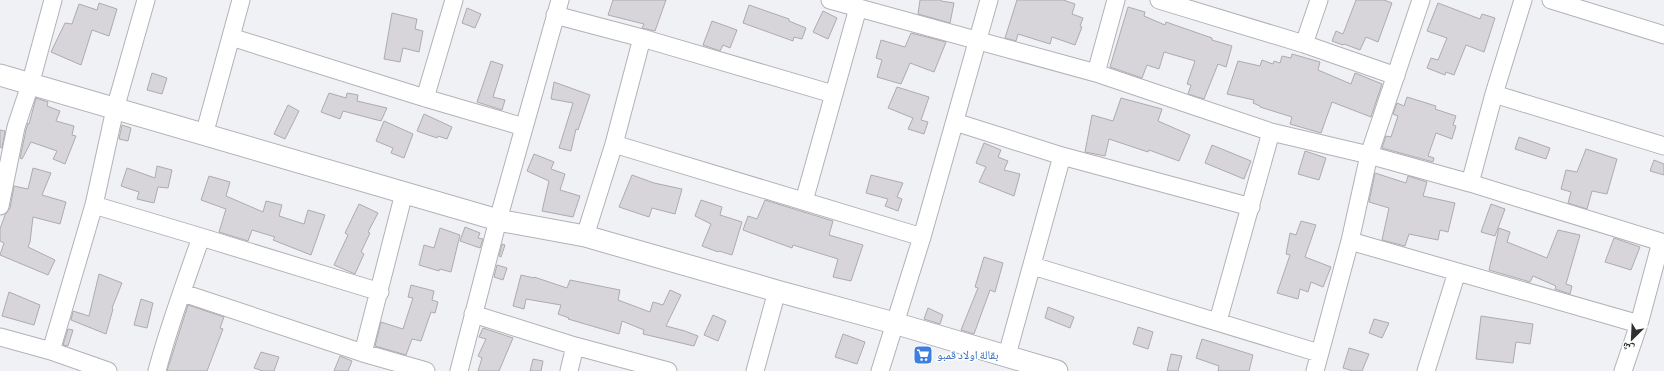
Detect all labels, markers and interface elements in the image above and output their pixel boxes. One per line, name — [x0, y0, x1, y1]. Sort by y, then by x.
north arrow — [1612, 319, 1652, 359]
text: ش — [1620, 338, 1637, 356]
supermarket icon: بقالة اولاد قمبو — [912, 344, 934, 366]
place label: بقالة اولاد قمبو — [937, 348, 999, 363]

